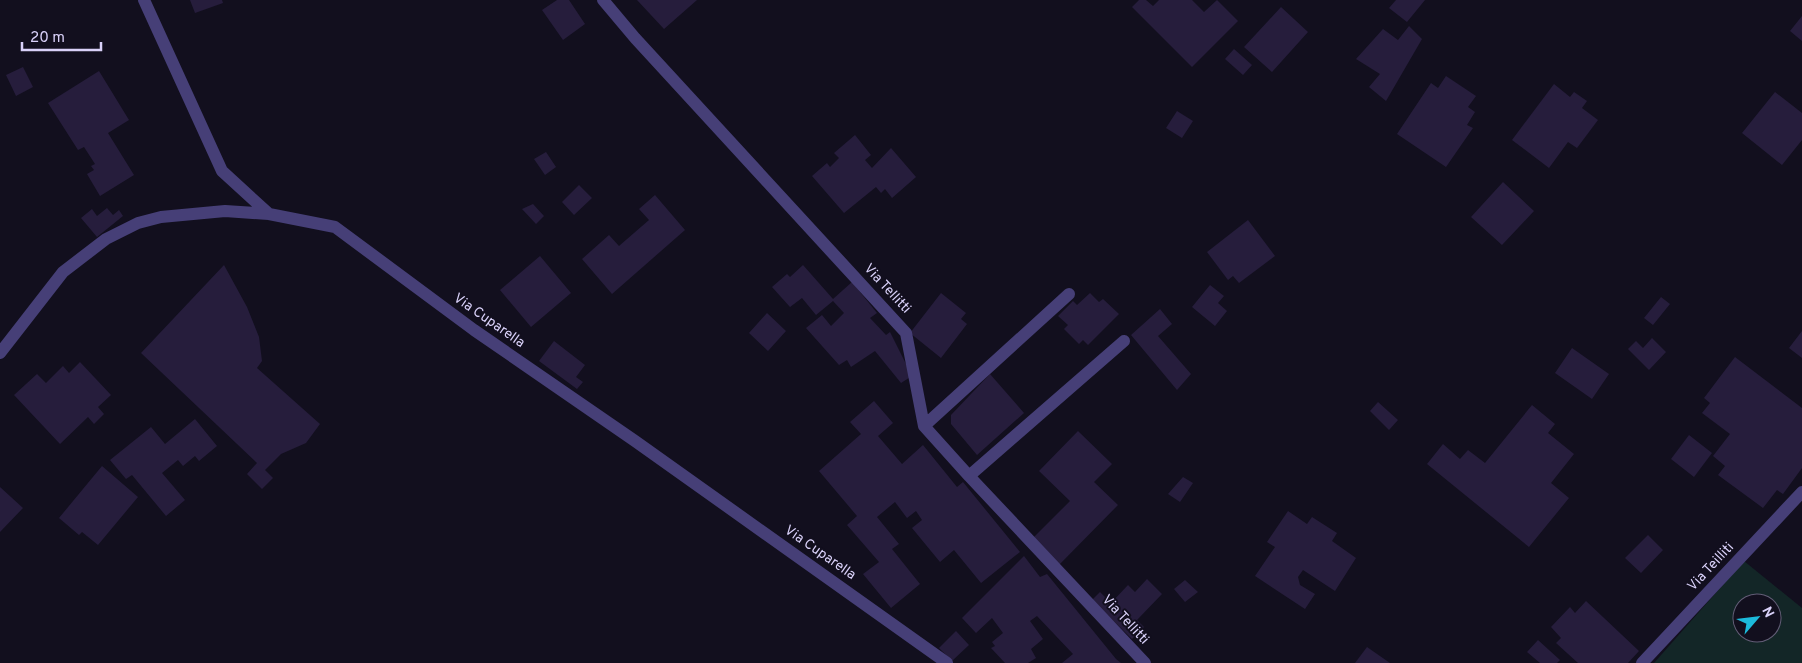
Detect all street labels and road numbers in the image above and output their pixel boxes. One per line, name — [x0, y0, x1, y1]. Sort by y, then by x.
street label: Via Tellitti — [860, 261, 914, 317]
street label: Via Cuparella — [450, 290, 528, 352]
street label: Via Cuparella — [781, 522, 859, 584]
street label: Via Teilliti — [1684, 539, 1738, 595]
street label: Via Tellitti — [1098, 592, 1152, 648]

